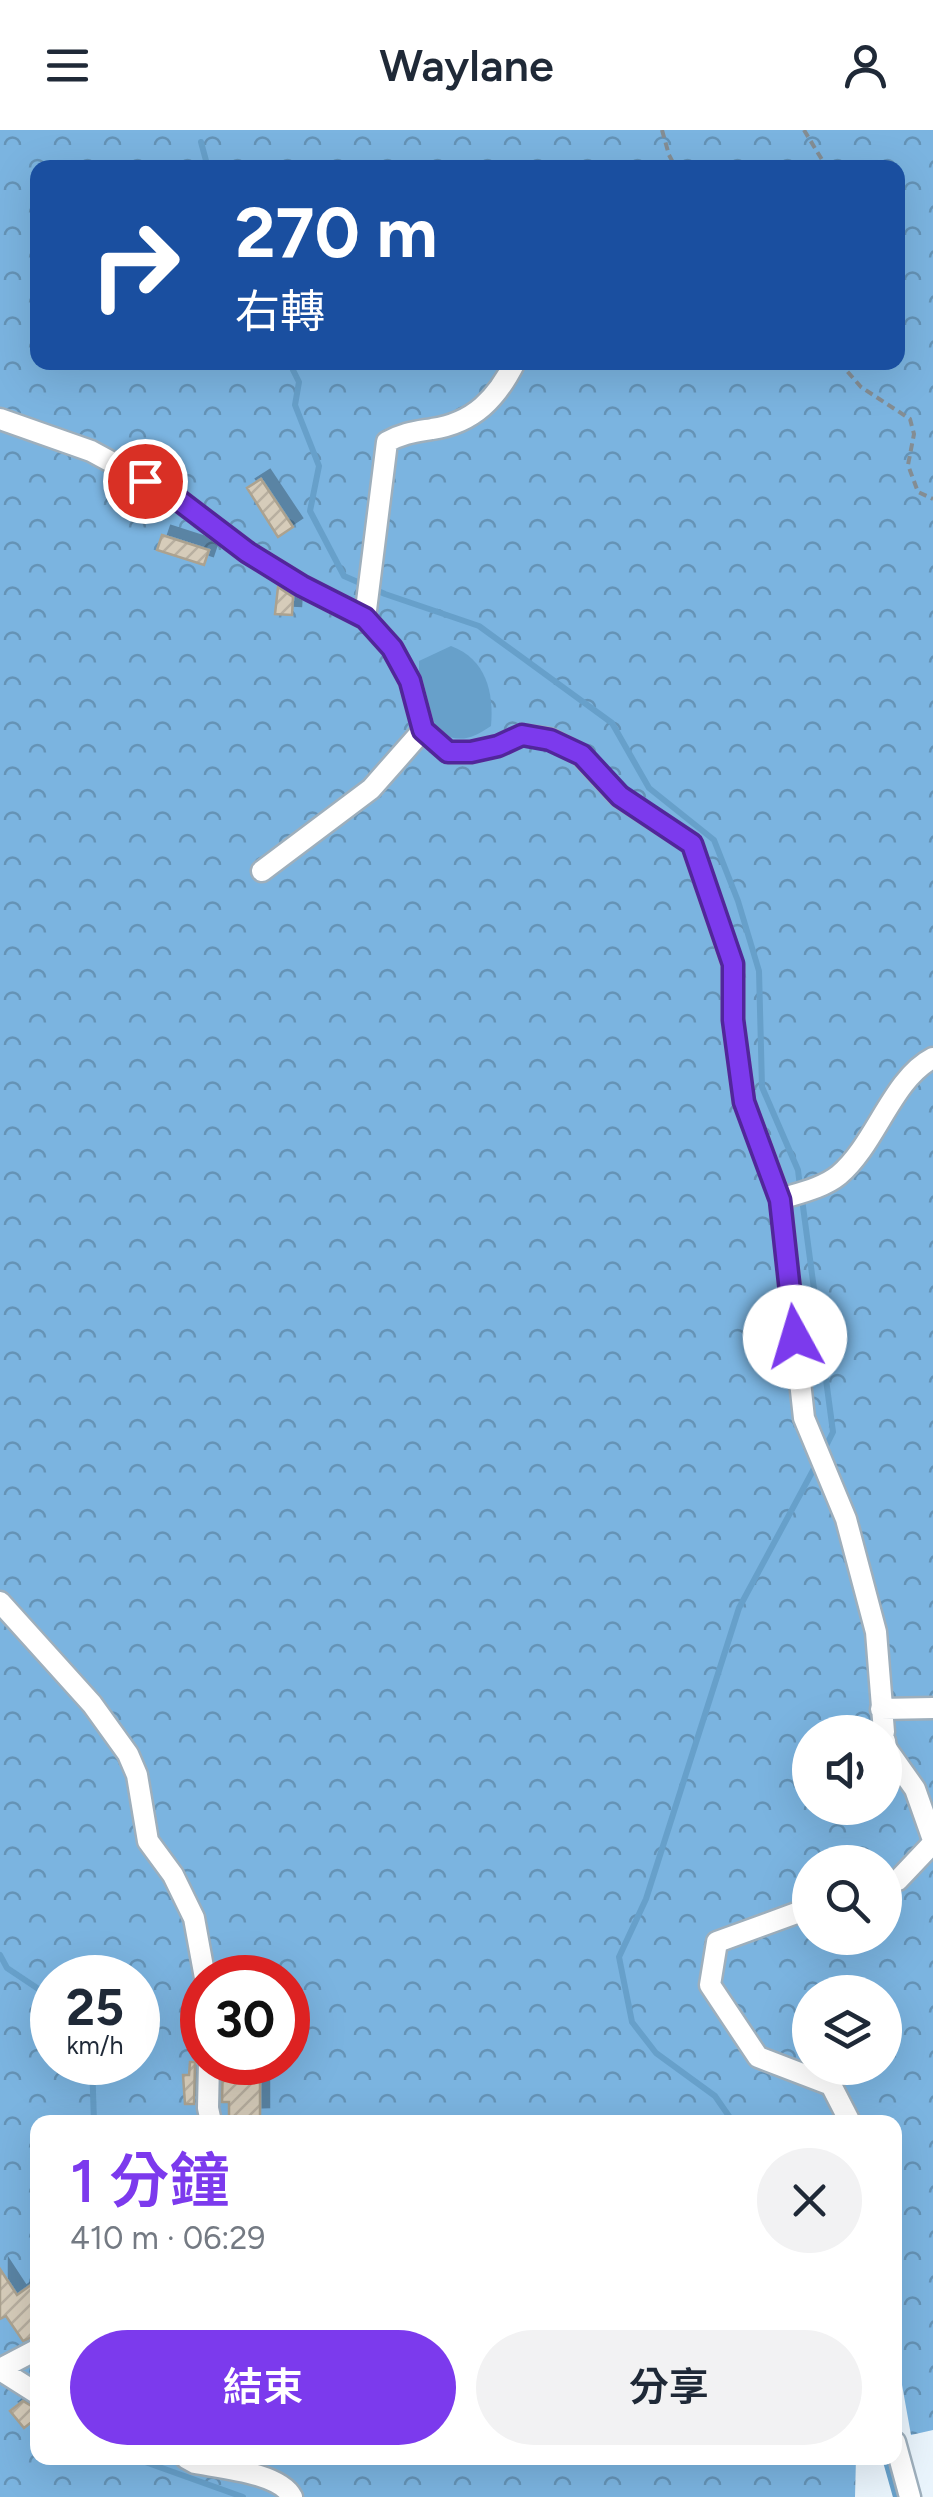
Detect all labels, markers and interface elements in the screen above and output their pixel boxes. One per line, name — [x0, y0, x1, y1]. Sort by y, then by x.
icon: menu — [40, 38, 95, 93]
text: Waylane — [379, 38, 554, 92]
icon: person — [838, 38, 893, 93]
text: 270 m — [235, 190, 438, 275]
icon: right — [70, 200, 200, 330]
text: 右轉 — [235, 284, 325, 338]
pin — [103, 439, 188, 524]
icon: arrive — [118, 454, 173, 509]
position arrow — [743, 1285, 847, 1389]
map controls — [792, 1715, 902, 2085]
button: sound — [792, 1715, 902, 1825]
button: search — [792, 1845, 902, 1955]
speed limit sign: 30 — [180, 1955, 310, 2085]
button: layers — [792, 1975, 902, 2085]
text: 25 — [66, 1977, 124, 2038]
text: km/h — [66, 2030, 124, 2060]
text: 1 分鐘 — [70, 2145, 230, 2217]
button: close — [757, 2148, 862, 2253]
text: 410 m · 06:29 — [70, 2219, 265, 2257]
button: 結束 — [70, 2330, 456, 2445]
button: 分享 — [476, 2330, 862, 2445]

